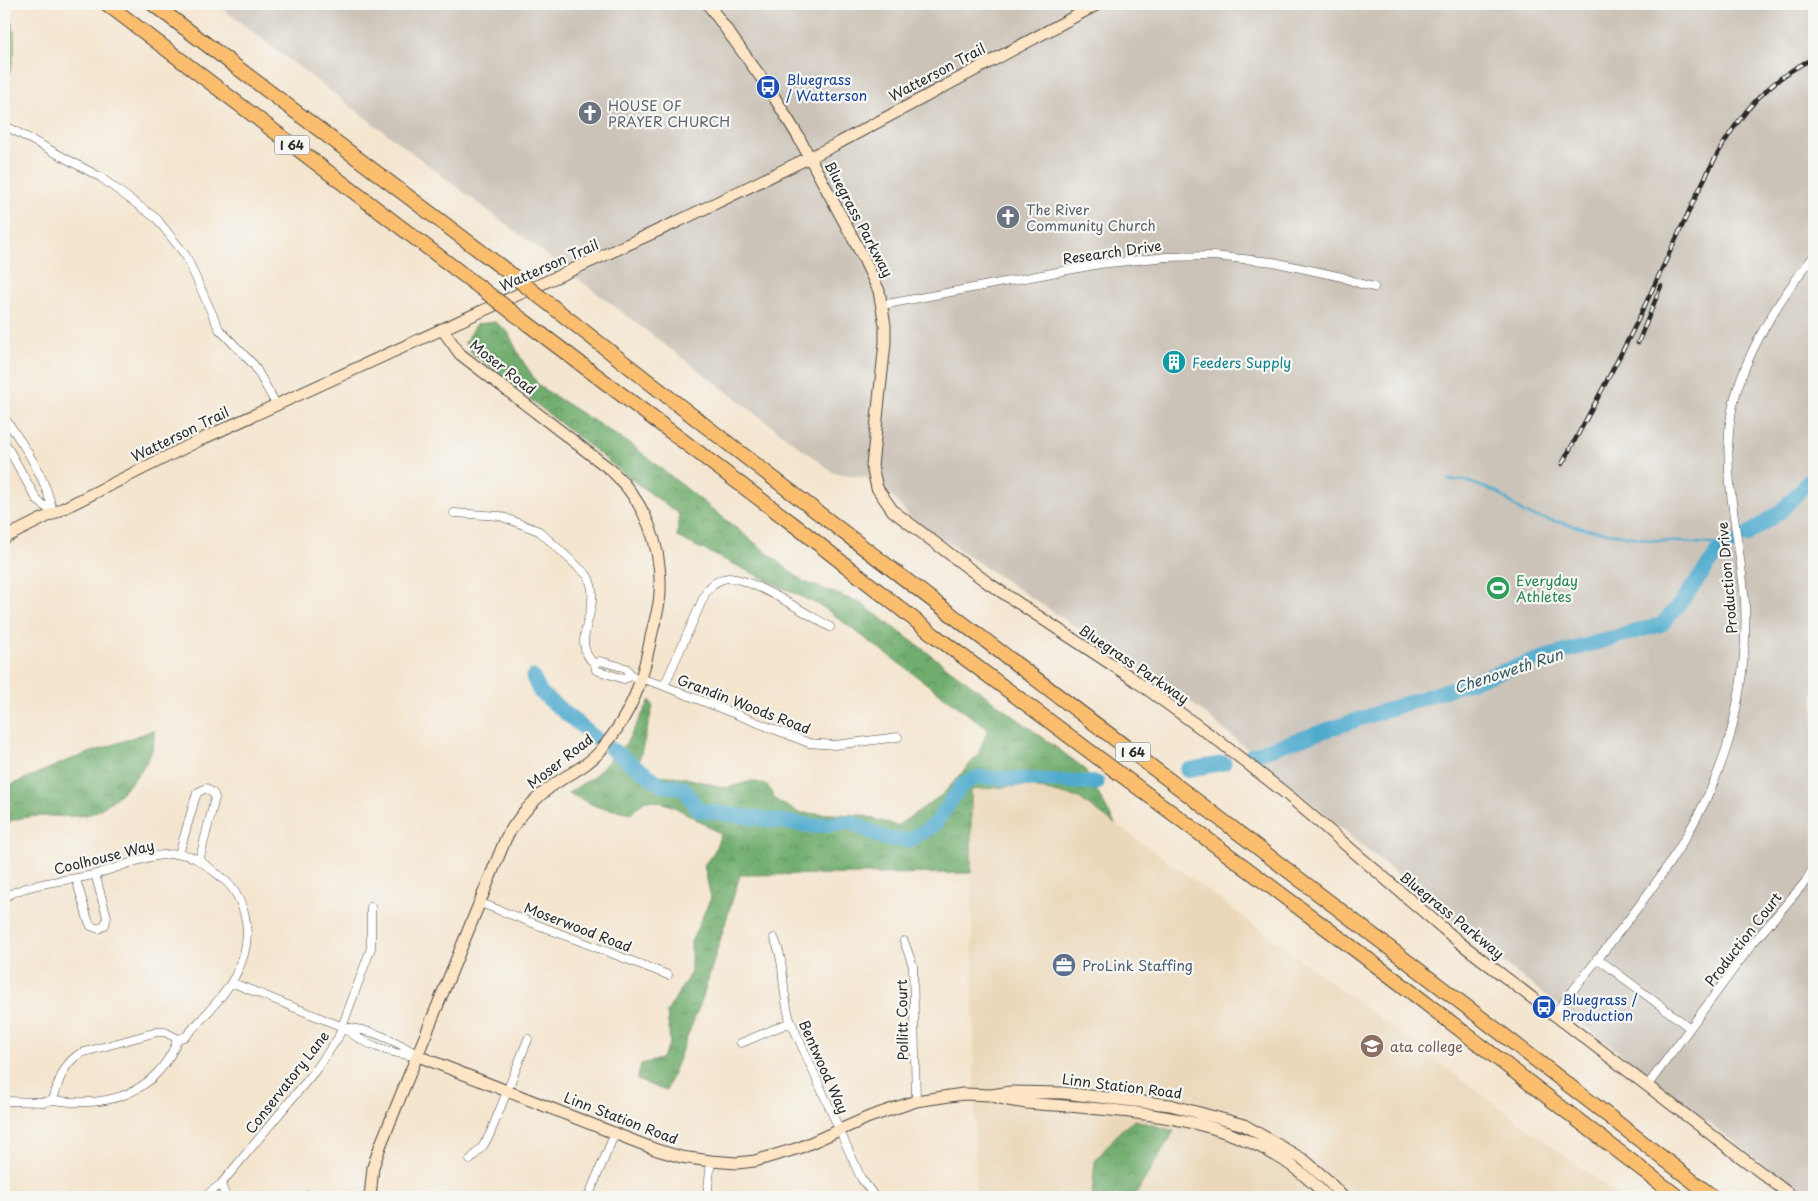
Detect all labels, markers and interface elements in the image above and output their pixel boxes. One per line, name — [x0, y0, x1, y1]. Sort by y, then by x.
street label: Watterson Trail — [885, 38, 989, 106]
place label: Bluegrass / Watterson — [786, 69, 867, 106]
bus stop icon: Bluegrass / Watterson — [755, 74, 781, 100]
place label: HOUSE OF PRAYER CHURCH — [608, 95, 730, 132]
church icon: HOUSE OF PRAYER CHURCH — [577, 100, 603, 126]
road number: I 64 — [274, 136, 310, 154]
street label: Bluegrass Parkway — [819, 157, 899, 281]
place label: The River Community Church — [1026, 199, 1156, 236]
church icon: The River Community Church — [995, 204, 1021, 230]
street label: Watterson Trail — [496, 234, 602, 296]
street label: Research Drive — [1061, 235, 1163, 269]
street label: Moser Road — [466, 334, 540, 400]
building icon: Feeders Supply — [1161, 349, 1187, 375]
place label: Feeders Supply — [1192, 352, 1291, 373]
street label: Watterson Trail — [127, 401, 233, 467]
street label: Production Drive — [1712, 521, 1742, 635]
place label: Everyday Athletes — [1516, 570, 1578, 607]
sports icon: Everyday Athletes — [1485, 575, 1511, 601]
street label: Bluegrass Parkway — [1075, 619, 1193, 709]
water label: Chenoweth Run — [1451, 641, 1566, 698]
street label: Grandin Woods Road — [674, 669, 814, 739]
street label: Moser Road — [523, 728, 597, 794]
road number: I 64 — [1116, 742, 1150, 762]
street label: Coolhouse Way — [52, 834, 156, 880]
street label: Bluegrass Parkway — [1395, 866, 1509, 964]
street label: Production Court — [1700, 887, 1787, 990]
street label: Moserwood Road — [521, 897, 635, 957]
office icon: ProLink Staffing — [1051, 952, 1077, 978]
place label: ProLink Staffing — [1082, 955, 1193, 976]
street label: Pollitt Court — [891, 979, 913, 1061]
place label: Bluegrass / Production — [1562, 989, 1638, 1026]
bus stop icon: Bluegrass / Production — [1531, 994, 1557, 1020]
street label: Bentwood Way — [794, 1017, 854, 1117]
street label: Conservatory Lane — [240, 1026, 334, 1138]
school or university icon: ata college — [1359, 1033, 1385, 1059]
place label: ata college — [1390, 1036, 1463, 1057]
street label: Linn Station Road — [1061, 1068, 1183, 1104]
street label: Linn Station Road — [561, 1087, 681, 1149]

